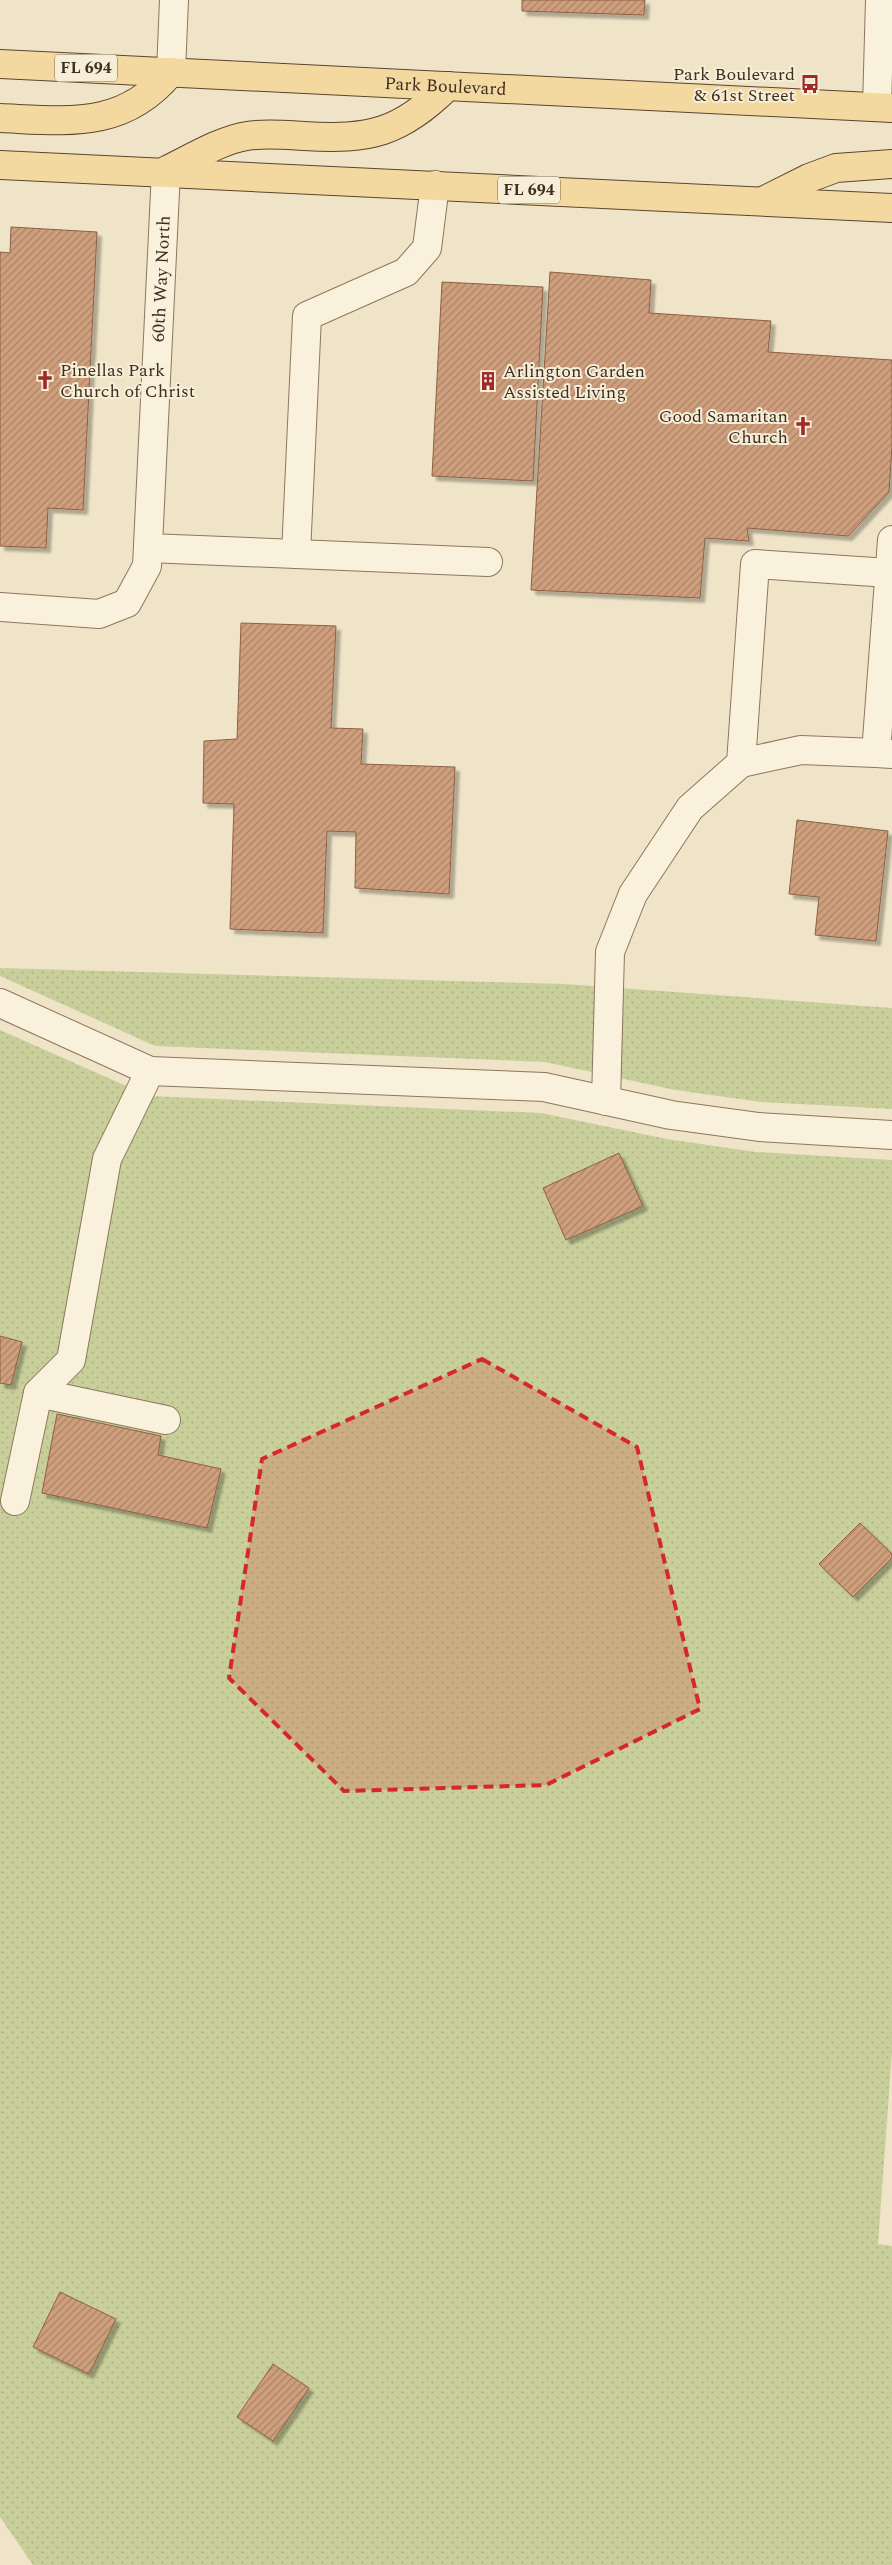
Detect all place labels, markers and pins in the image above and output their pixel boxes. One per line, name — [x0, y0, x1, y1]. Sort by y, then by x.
place label: Park Boulevard & 61st Street — [673, 61, 795, 109]
bus stop icon: Park Boulevard & 61st Street — [799, 73, 821, 95]
place label: Pinellas Park Church of Christ — [60, 357, 195, 405]
place label: Arlington Garden Assisted Living — [503, 358, 645, 406]
church icon: Pinellas Park Church of Christ — [34, 369, 56, 391]
building icon: Arlington Garden Assisted Living — [477, 370, 499, 392]
place label: Good Samaritan Church — [659, 403, 788, 451]
church icon: Good Samaritan Church — [792, 415, 814, 437]

